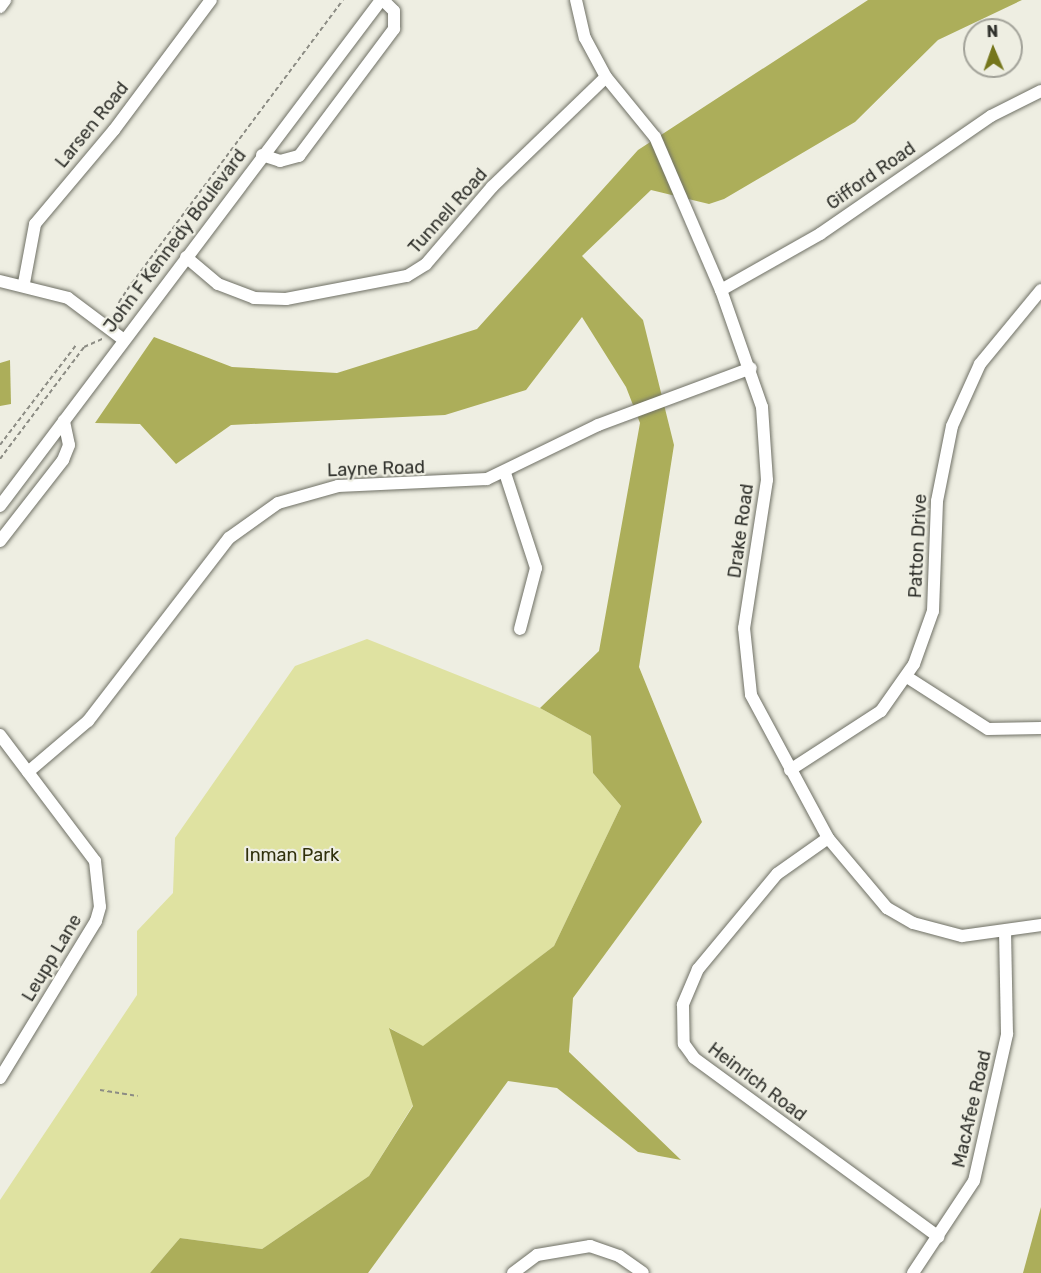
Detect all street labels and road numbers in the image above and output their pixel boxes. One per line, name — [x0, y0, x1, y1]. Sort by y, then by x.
street label: Larsen Road — [51, 78, 133, 172]
street label: Gifford Road — [822, 137, 920, 215]
street label: John F Kennedy Boulevard — [99, 145, 251, 337]
street label: Tunnell Road — [404, 164, 492, 258]
street label: Layne Road — [327, 456, 425, 482]
street label: Drake Road — [724, 482, 758, 580]
street label: Patton Drive — [904, 493, 932, 599]
street label: Leupp Lane — [18, 911, 86, 1005]
street label: Heinrich Road — [704, 1038, 810, 1126]
street label: MacAfee Road — [948, 1048, 996, 1170]

